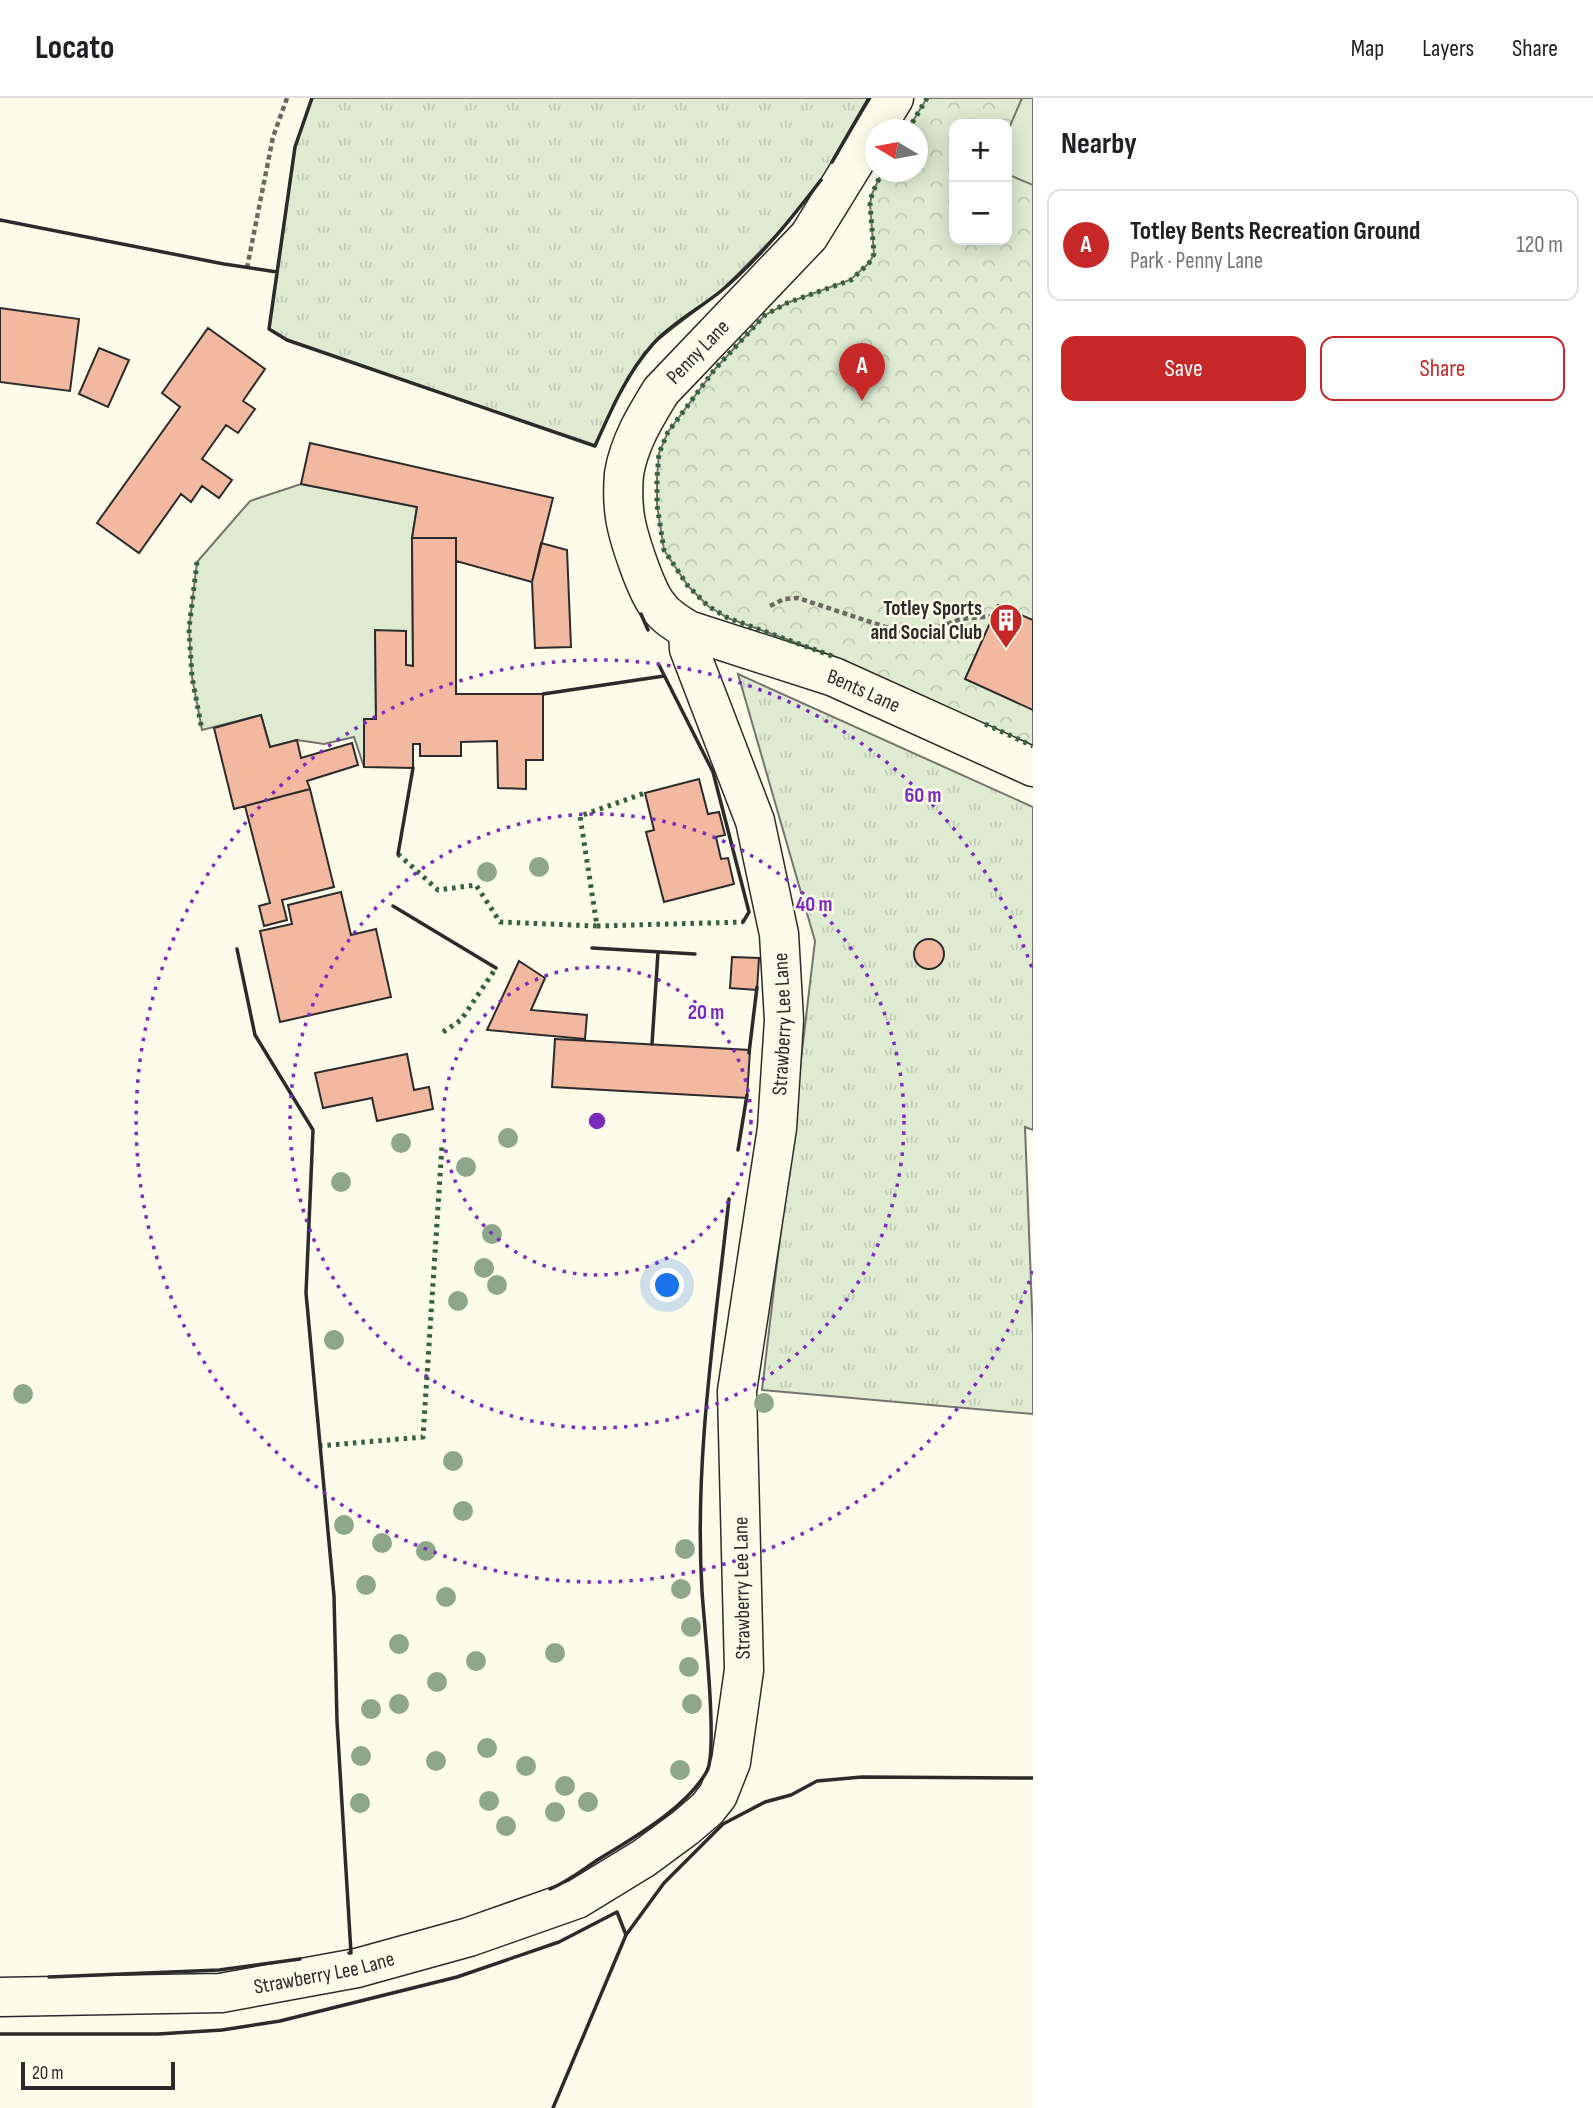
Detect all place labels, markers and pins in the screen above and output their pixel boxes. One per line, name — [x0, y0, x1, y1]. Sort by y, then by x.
pin: A — [839, 343, 885, 401]
place label: Totley Sports and Social Club — [870, 596, 982, 645]
building icon: Totley Sports and Social Club — [987, 601, 1025, 650]
centre of rings — [585, 1109, 609, 1133]

